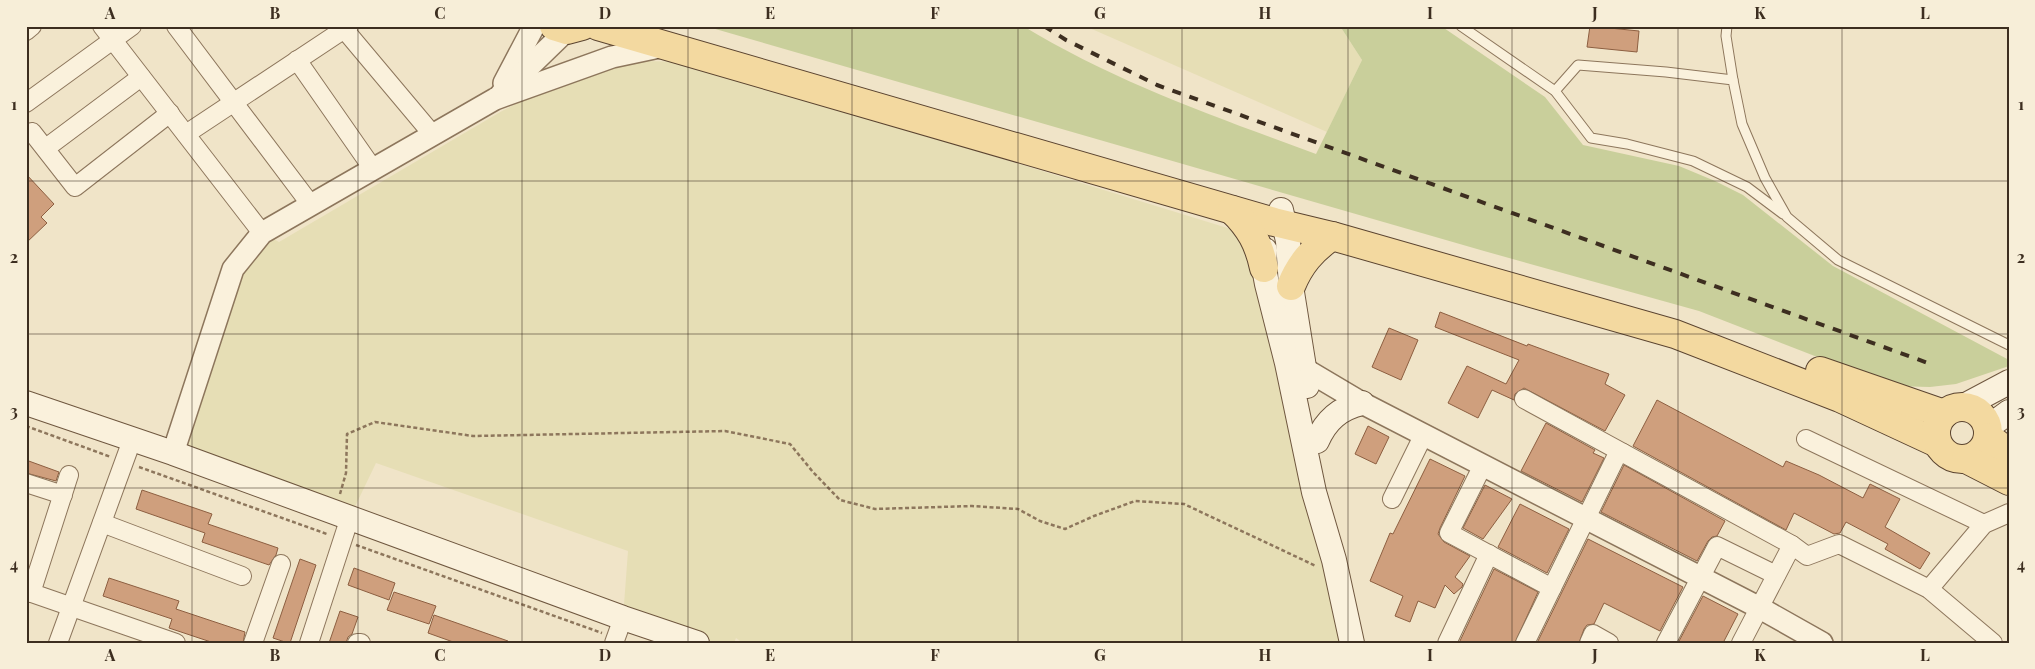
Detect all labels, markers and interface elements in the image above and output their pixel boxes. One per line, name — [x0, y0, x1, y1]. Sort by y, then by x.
text: A — [104, 2, 116, 23]
text: B — [270, 2, 281, 23]
text: C — [434, 2, 446, 23]
text: D — [599, 2, 611, 23]
text: E — [765, 2, 775, 23]
text: F — [930, 2, 940, 23]
text: G — [1094, 2, 1106, 23]
text: H — [1259, 2, 1272, 23]
text: I — [1427, 2, 1433, 23]
text: J — [1591, 2, 1598, 23]
text: K — [1754, 2, 1766, 23]
text: L — [1920, 2, 1930, 23]
text: 1 — [11, 93, 17, 114]
text: 1 — [2018, 93, 2024, 114]
text: 2 — [10, 246, 18, 267]
text: 2 — [2017, 246, 2025, 267]
text: 3 — [10, 400, 18, 421]
text: 3 — [2017, 400, 2025, 421]
text: 4 — [10, 553, 18, 574]
text: 4 — [2017, 553, 2025, 574]
text: A — [104, 644, 116, 665]
text: B — [270, 644, 281, 665]
text: C — [434, 644, 446, 665]
text: D — [599, 644, 611, 665]
text: E — [765, 644, 775, 665]
text: F — [930, 644, 940, 665]
text: G — [1094, 644, 1106, 665]
text: H — [1259, 644, 1272, 665]
text: I — [1427, 644, 1433, 665]
text: J — [1591, 644, 1598, 665]
text: K — [1754, 644, 1766, 665]
text: L — [1920, 644, 1930, 665]

